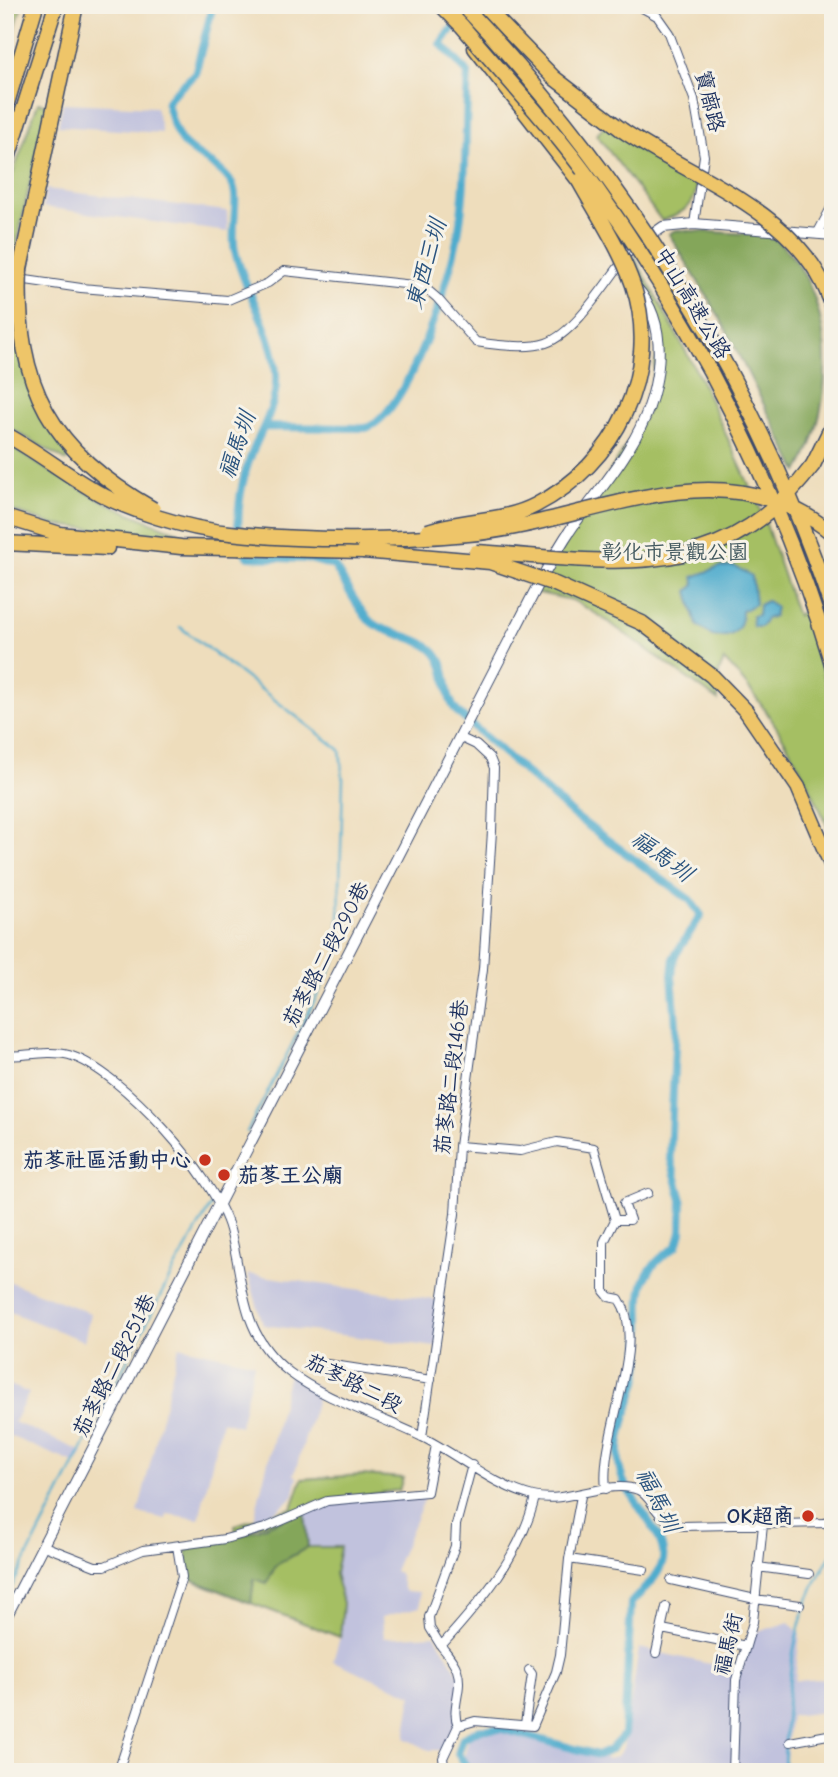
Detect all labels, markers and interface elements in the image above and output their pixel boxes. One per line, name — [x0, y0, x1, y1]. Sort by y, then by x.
street label: 寶廍路 — [691, 68, 729, 134]
water label: 東西三圳 — [400, 213, 452, 312]
street label: 中山高速公路 — [650, 243, 736, 363]
water label: 福馬圳 — [213, 405, 262, 482]
park label: 彰化市景觀公園 — [602, 540, 749, 564]
water label: 福馬圳 — [626, 825, 700, 889]
street label: 茄苳路二段290巷 — [278, 877, 374, 1031]
street label: 茄苳路二段146巷 — [430, 998, 472, 1156]
place label: 茄苳社區活動中心 — [23, 1148, 191, 1172]
marker: 茄苳社區活動中心 — [197, 1152, 213, 1168]
place label: 茄苳王公廟 — [238, 1163, 343, 1187]
marker: 茄苳王公廟 — [216, 1167, 232, 1183]
street label: 茄苳路二段251巷 — [68, 1290, 160, 1440]
street label: 茄苳路二段 — [302, 1348, 406, 1418]
water label: 福馬圳 — [630, 1463, 687, 1540]
place label: OK超商 — [727, 1504, 794, 1528]
marker: OK超商 — [800, 1508, 816, 1524]
street label: 福馬街 — [709, 1611, 747, 1677]

